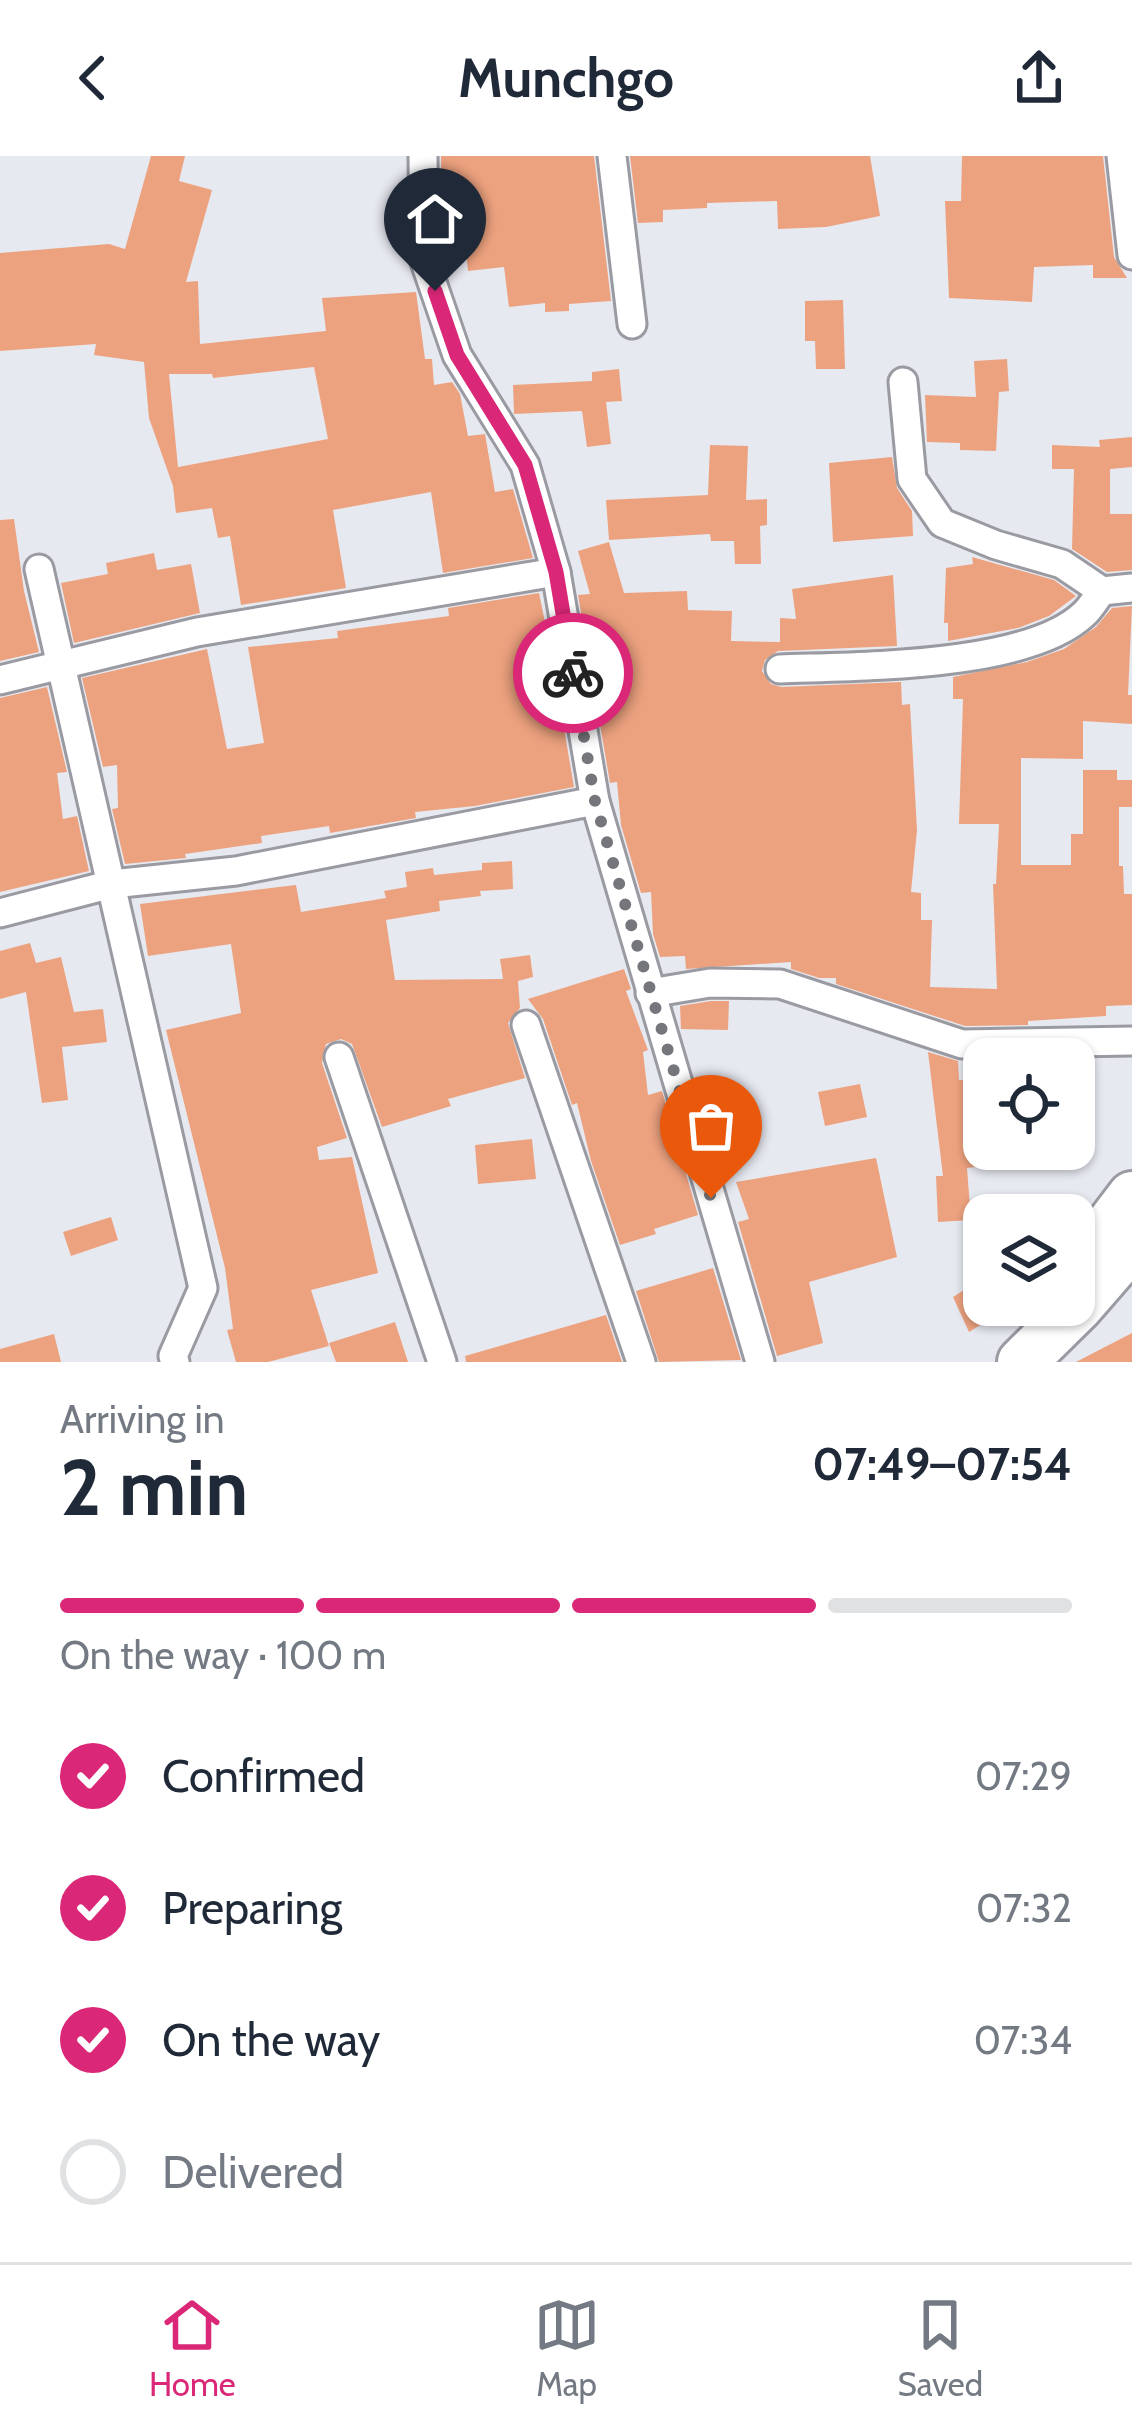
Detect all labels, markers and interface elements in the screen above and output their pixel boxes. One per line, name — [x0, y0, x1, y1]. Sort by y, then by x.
icon: back — [60, 45, 126, 111]
text: Munchgo — [458, 45, 674, 111]
icon: share — [1006, 45, 1072, 111]
pin — [384, 168, 486, 291]
icon: home — [402, 186, 468, 252]
courier — [513, 613, 633, 733]
icon: bike — [540, 640, 606, 706]
map controls — [963, 1038, 1095, 1326]
button: locate — [963, 1038, 1095, 1170]
pin — [660, 1075, 762, 1198]
icon: bag — [678, 1093, 744, 1159]
button: layers — [963, 1194, 1095, 1326]
text: Arriving in — [60, 1395, 224, 1443]
text: 07:49–07:54 — [812, 1437, 1072, 1491]
text: 2 min — [60, 1440, 248, 1535]
text: On the way · 100 m — [60, 1631, 386, 1679]
icon: check — [60, 1743, 126, 1809]
text: Confirmed — [162, 1749, 365, 1803]
text: 07:29 — [975, 1752, 1072, 1800]
icon: check — [60, 1875, 126, 1941]
text: Preparing — [162, 1881, 342, 1935]
text: 07:32 — [976, 1884, 1072, 1932]
icon: check — [60, 2007, 126, 2073]
text: On the way — [162, 2013, 380, 2067]
text: 07:34 — [974, 2016, 1072, 2064]
text: Delivered — [162, 2145, 344, 2199]
tab: Home — [149, 2292, 236, 2404]
tab: Map — [534, 2292, 600, 2404]
tab: Saved — [897, 2292, 983, 2404]

